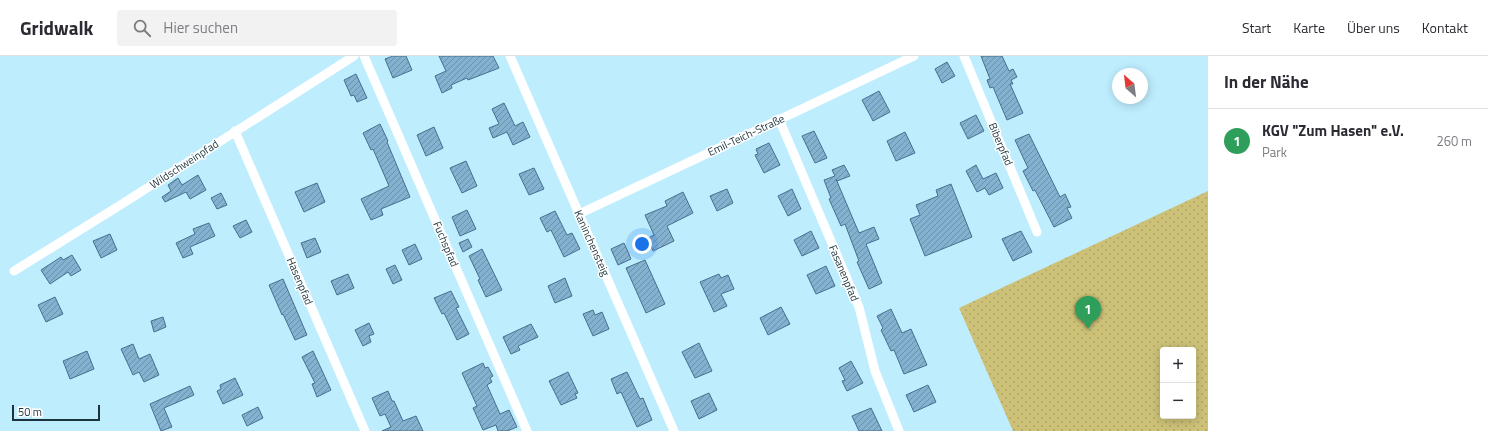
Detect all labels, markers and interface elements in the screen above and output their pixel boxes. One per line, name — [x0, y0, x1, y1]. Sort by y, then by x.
search box — [117, 10, 397, 46]
text: Gridwalk — [20, 13, 93, 42]
text: Hier suchen — [163, 16, 238, 39]
icon: search — [131, 17, 153, 39]
text: Start — [1242, 17, 1271, 38]
text: Karte — [1293, 17, 1325, 38]
text: Über uns — [1347, 17, 1400, 38]
text: Kontakt — [1422, 17, 1468, 38]
north arrow — [1112, 68, 1148, 104]
text: In der Nähe — [1224, 69, 1309, 95]
street label: Emil-Teich-Straße — [705, 110, 787, 160]
text: KGV "Zum Hasen" e.V. — [1262, 119, 1404, 142]
street label: Biberpfad — [985, 120, 1017, 168]
text: 1 — [1233, 131, 1241, 151]
text: 260 m — [1436, 131, 1472, 151]
street label: Wildschweinpfad — [146, 136, 222, 192]
text: Park — [1262, 142, 1287, 162]
street label: Kaninchensteig — [570, 207, 614, 279]
street label: Fuchspfad — [429, 219, 463, 269]
your location — [632, 234, 652, 254]
street label: Fasanenpfad — [825, 242, 863, 304]
street label: Hasenpfad — [283, 255, 317, 307]
pin: 1 — [1075, 296, 1101, 329]
map controls — [1160, 347, 1196, 419]
button: + — [1160, 347, 1196, 383]
button: − — [1160, 383, 1196, 419]
scale bar — [12, 403, 100, 422]
text: 50 m — [18, 404, 42, 420]

